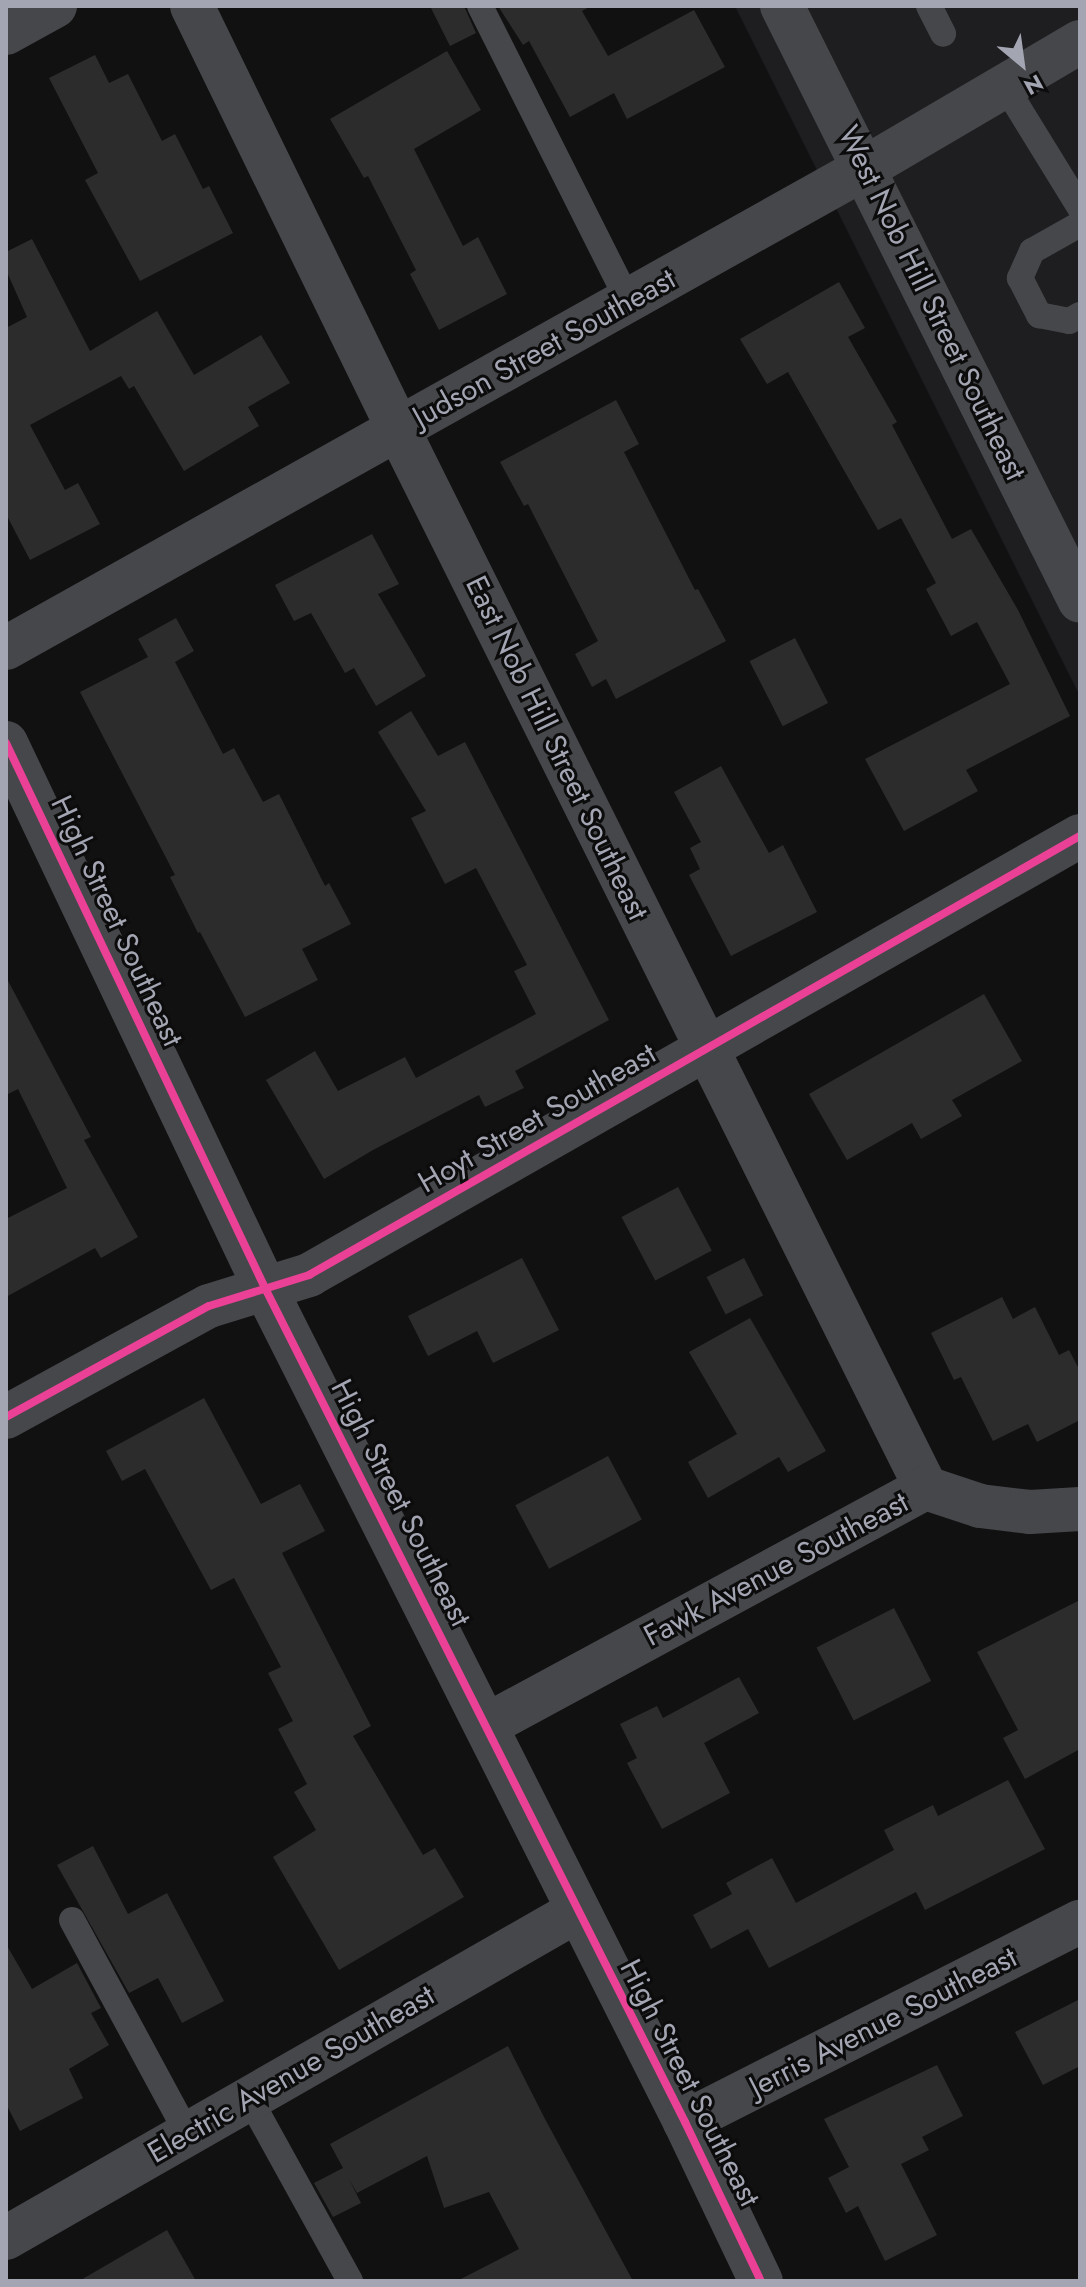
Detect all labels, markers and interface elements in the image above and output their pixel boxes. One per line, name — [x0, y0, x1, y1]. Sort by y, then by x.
north arrow — [982, 24, 1062, 104]
text: N — [1018, 67, 1049, 103]
street label: West Nob Hill Street Southeast — [830, 120, 1034, 486]
street label: Judson Street Southeast — [406, 261, 682, 435]
street label: East Nob Hill Street Southeast — [458, 570, 656, 926]
street label: High Street Southeast — [43, 790, 191, 1052]
street label: Hoyt Street Southeast — [412, 1035, 662, 1201]
street label: High Street Southeast — [323, 1373, 479, 1633]
street label: Fawk Avenue Southeast — [638, 1484, 914, 1654]
street label: Jerris Avenue Southeast — [743, 1939, 1023, 2105]
street label: High Street Southeast — [612, 1953, 768, 2213]
street label: Electric Avenue Southeast — [141, 1977, 441, 2171]

